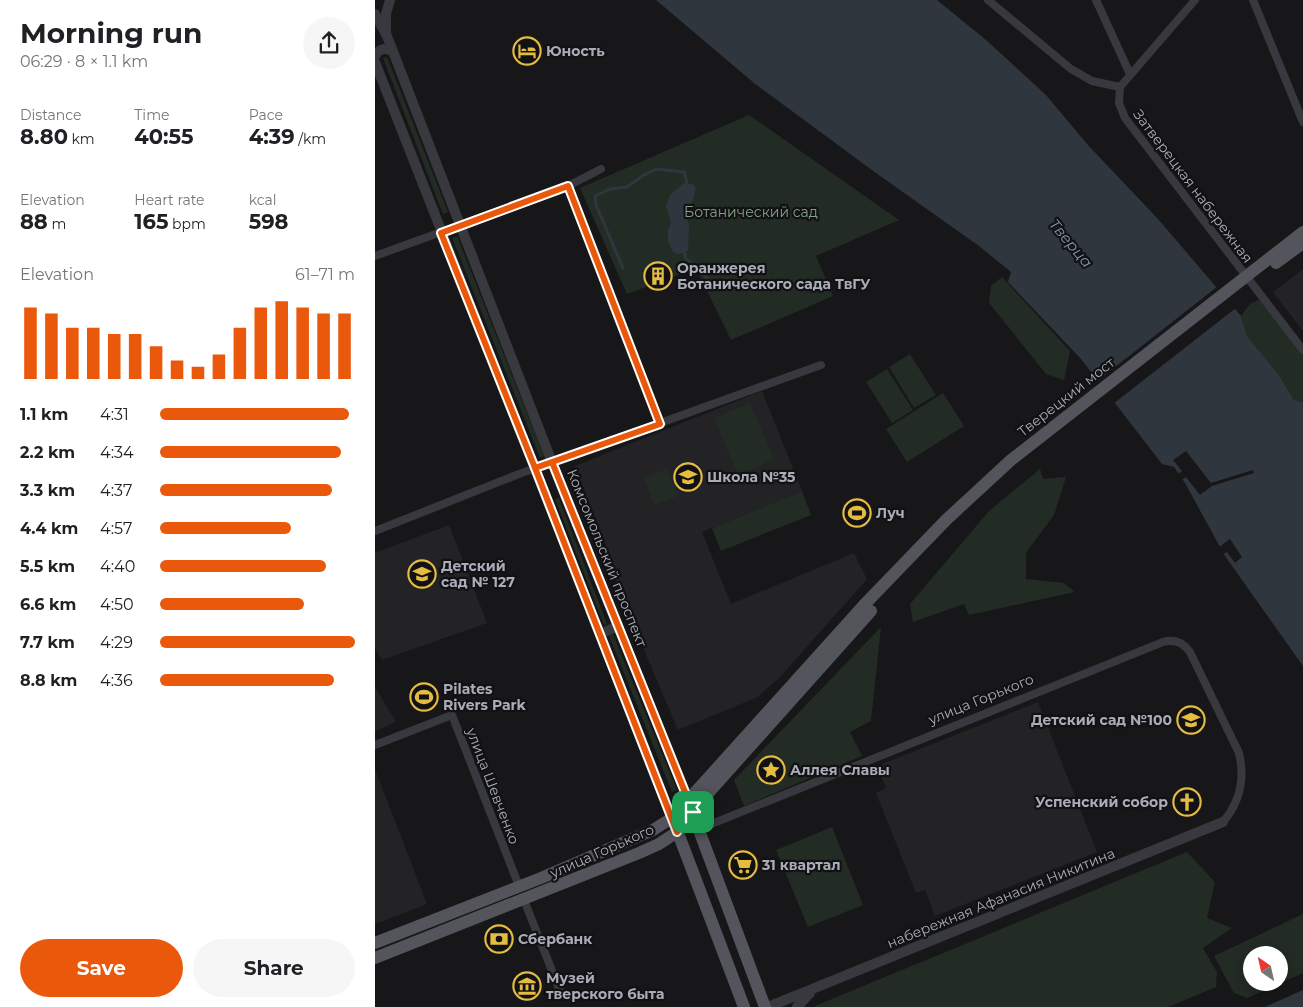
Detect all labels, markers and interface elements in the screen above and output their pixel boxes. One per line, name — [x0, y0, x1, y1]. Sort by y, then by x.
text: Morning run — [20, 16, 202, 50]
button: share — [303, 17, 355, 69]
hotel icon: Юность — [512, 36, 542, 66]
place label: Юность — [546, 42, 605, 60]
text: 06:29 · 8 × 1.1 km — [20, 52, 148, 71]
text: Distance — [20, 106, 82, 124]
text: Time — [134, 106, 169, 124]
text: Pace — [249, 106, 283, 124]
street label: Затверецкая набережная — [1129, 106, 1257, 266]
text: 8.80 — [20, 124, 68, 149]
text: 40:55 — [134, 124, 193, 149]
text: 4:39 — [249, 124, 295, 149]
text: km — [68, 130, 95, 148]
text: /km — [295, 130, 326, 148]
text: Elevation — [20, 191, 85, 209]
text: Heart rate — [134, 191, 205, 209]
text: kcal — [249, 191, 277, 209]
park label: Ботанический сад — [684, 203, 818, 221]
text: 88 — [20, 209, 48, 234]
text: 165 — [134, 209, 168, 234]
text: 598 — [249, 209, 288, 234]
text: m — [48, 215, 66, 233]
text: bpm — [168, 215, 206, 233]
water label: Тверца — [1045, 215, 1097, 271]
place label: Оранжерея Ботанического сада ТвГУ — [677, 259, 871, 293]
building icon: Оранжерея Ботанического сада ТвГУ — [643, 261, 673, 291]
text: Elevation — [20, 265, 94, 284]
text: 61–71 m — [295, 265, 355, 284]
street label: Тверецкий мост — [1014, 353, 1118, 441]
text: 1.1 km — [20, 405, 68, 424]
text: 4:31 — [100, 405, 129, 424]
text: 2.2 km — [20, 443, 75, 462]
text: 4:34 — [100, 443, 134, 462]
school or university icon: Школа №35 — [673, 462, 703, 492]
street label: Комсомольский проспект — [563, 466, 651, 650]
place label: Школа №35 — [707, 468, 795, 486]
text: 3.3 km — [20, 481, 75, 500]
text: 4:37 — [100, 481, 132, 500]
sports icon: Луч — [842, 498, 872, 528]
place label: Луч — [876, 504, 905, 522]
text: 4.4 km — [20, 519, 78, 538]
text: 4:57 — [100, 519, 132, 538]
text: 5.5 km — [20, 557, 75, 576]
text: 4:40 — [100, 557, 135, 576]
place label: Детский сад № 127 — [441, 557, 515, 591]
school or university icon: Детский сад № 127 — [407, 559, 437, 589]
text: 6.6 km — [20, 595, 76, 614]
text: 4:50 — [100, 595, 134, 614]
text: 7.7 km — [20, 633, 75, 652]
text: 4:29 — [100, 633, 133, 652]
street label: улица Горького — [925, 670, 1036, 729]
text: 8.8 km — [20, 671, 77, 690]
text: 4:36 — [100, 671, 133, 690]
place label: Pilates Rivers Park — [443, 680, 527, 714]
sports icon: Pilates Rivers Park — [409, 682, 439, 712]
school or university icon: Детский сад №100 — [1176, 705, 1206, 735]
place label: Детский сад №100 — [1031, 711, 1172, 729]
street label: улица Шевченко — [462, 724, 524, 847]
place icon: Аллея Славы — [756, 755, 786, 785]
place label: Аллея Славы — [790, 761, 890, 779]
church icon: Успенский собор — [1172, 787, 1202, 817]
pin — [672, 791, 714, 833]
place label: Успенский собор — [1035, 793, 1168, 811]
icon: arrive — [679, 798, 707, 826]
street label: улица Горького — [546, 820, 657, 882]
street label: набережная Афанасия Никитина — [884, 844, 1118, 952]
supermarket icon: 31 квартал — [728, 850, 758, 880]
place label: 31 квартал — [761, 856, 841, 874]
bank icon: Сбербанк — [484, 924, 514, 954]
place label: Сбербанк — [518, 930, 592, 948]
button: Save — [20, 939, 183, 997]
button: Share — [193, 939, 355, 997]
north arrow — [1243, 946, 1287, 991]
map controls — [1243, 946, 1288, 991]
place label: Музей тверского быта — [546, 969, 665, 1003]
museum icon: Музей тверского быта — [512, 971, 542, 1001]

